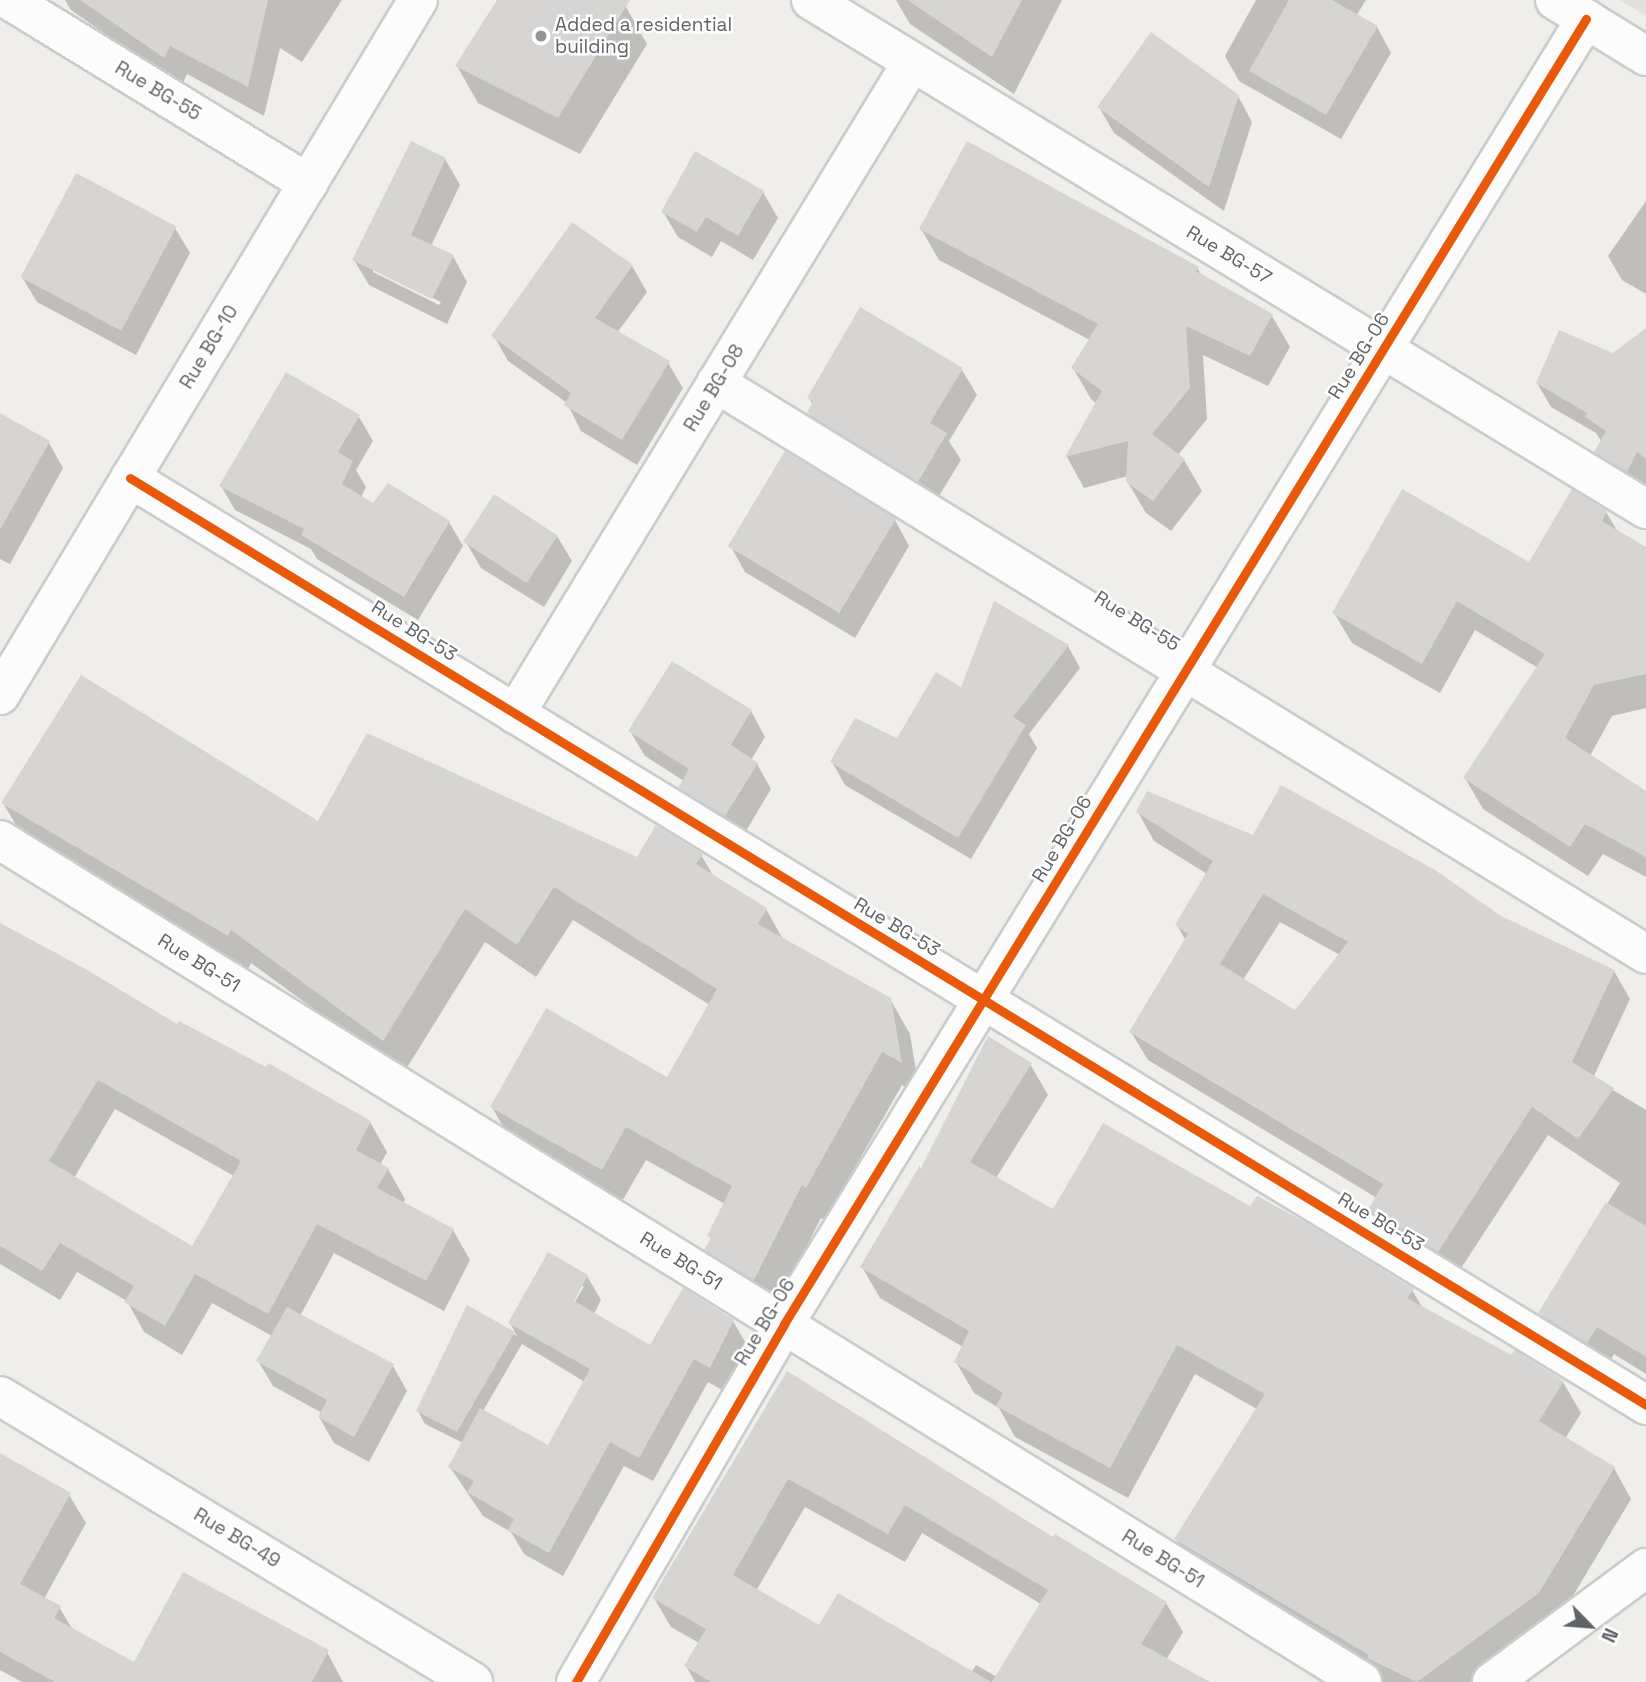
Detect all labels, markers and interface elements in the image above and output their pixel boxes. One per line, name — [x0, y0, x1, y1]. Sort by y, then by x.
place label: Added a residential building — [555, 14, 732, 58]
marker: Added a residential building — [533, 28, 549, 44]
street label: Rue BG-55 — [111, 56, 205, 126]
street label: Rue BG-57 — [1182, 221, 1276, 289]
street label: Rue BG-10 — [175, 301, 243, 393]
street label: Rue BG-06 — [1324, 309, 1394, 403]
street label: Rue BG-08 — [679, 340, 749, 436]
street label: Rue BG-55 — [1090, 586, 1184, 656]
street label: Rue BG-53 — [367, 596, 461, 666]
street label: Rue BG-06 — [1027, 791, 1097, 887]
street label: Rue BG-53 — [850, 892, 944, 962]
street label: Rue BG-51 — [154, 929, 244, 997]
street label: Rue BG-53 — [1334, 1187, 1428, 1257]
street label: Rue BG-51 — [636, 1227, 726, 1295]
street label: Rue BG-06 — [730, 1274, 800, 1370]
street label: Rue BG-49 — [190, 1503, 284, 1573]
street label: Rue BG-51 — [1118, 1525, 1208, 1593]
north arrow — [1555, 1591, 1625, 1661]
text: N — [1595, 1624, 1624, 1646]

